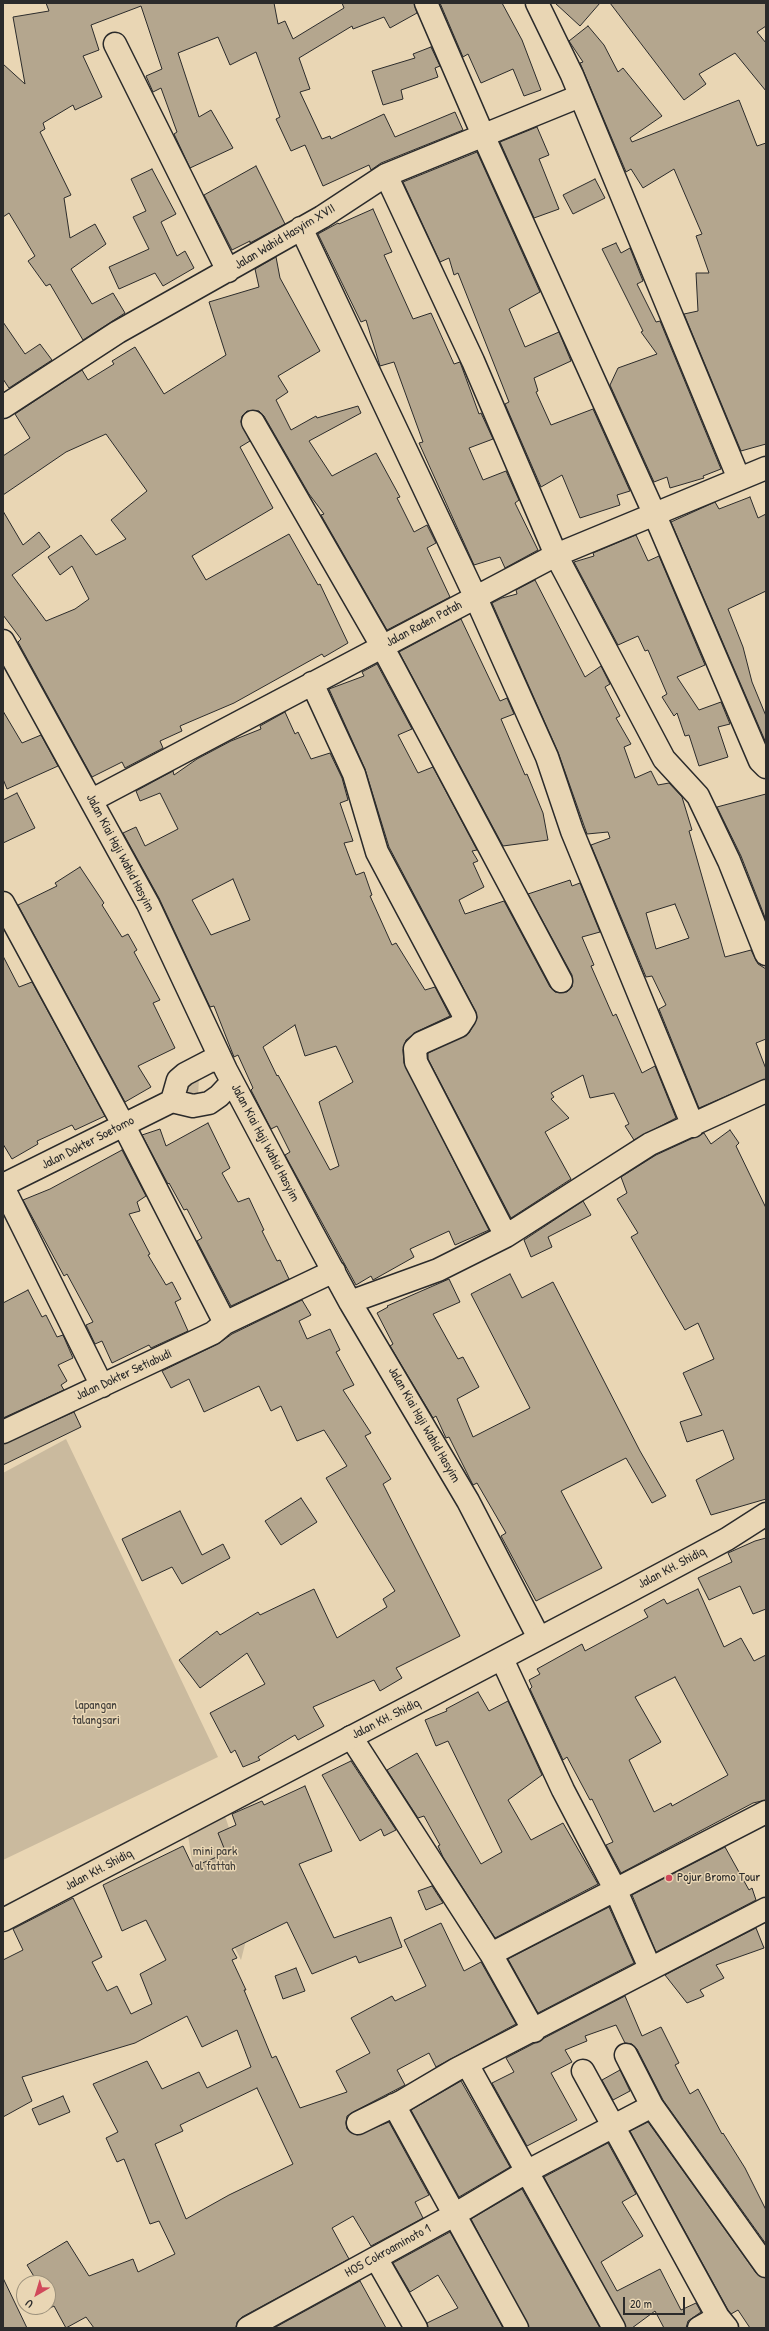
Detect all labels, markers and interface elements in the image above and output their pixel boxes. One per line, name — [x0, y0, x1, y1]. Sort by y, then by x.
street label: Jalan Wahid Hasyim XVII — [232, 201, 338, 273]
street label: Jalan Raden Patah — [383, 597, 465, 651]
street label: Jalan Kiai Haji Wahid Hasyim — [82, 791, 158, 915]
street label: Jalan Kiai Haji Wahid Hasyim — [227, 1081, 303, 1205]
street label: Jalan Dokter Soetomo — [39, 1113, 137, 1173]
street label: Jalan Dokter Setiabudi — [74, 1346, 174, 1404]
street label: Jalan Kiai Haji Wahid Hasyim — [384, 1364, 464, 1486]
street label: Jalan KH. Shidiq — [636, 1544, 708, 1592]
street label: Jalan KH. Shidiq — [349, 1695, 423, 1743]
park label: lapangan talangsari — [72, 1698, 120, 1729]
park label: mini park al fattah — [193, 1844, 237, 1875]
street label: Jalan KH. Shidiq — [63, 1846, 135, 1894]
place label: Pojur Bromo Tour — [677, 1870, 760, 1886]
marker: Pojur Bromo Tour — [664, 1873, 674, 1883]
street label: HOS Cokroaminoto 1 — [342, 2221, 434, 2281]
north arrow — [16, 2275, 56, 2315]
scale bar — [625, 2289, 687, 2315]
text: 20 m — [630, 2295, 652, 2312]
text: U — [23, 2296, 36, 2311]

